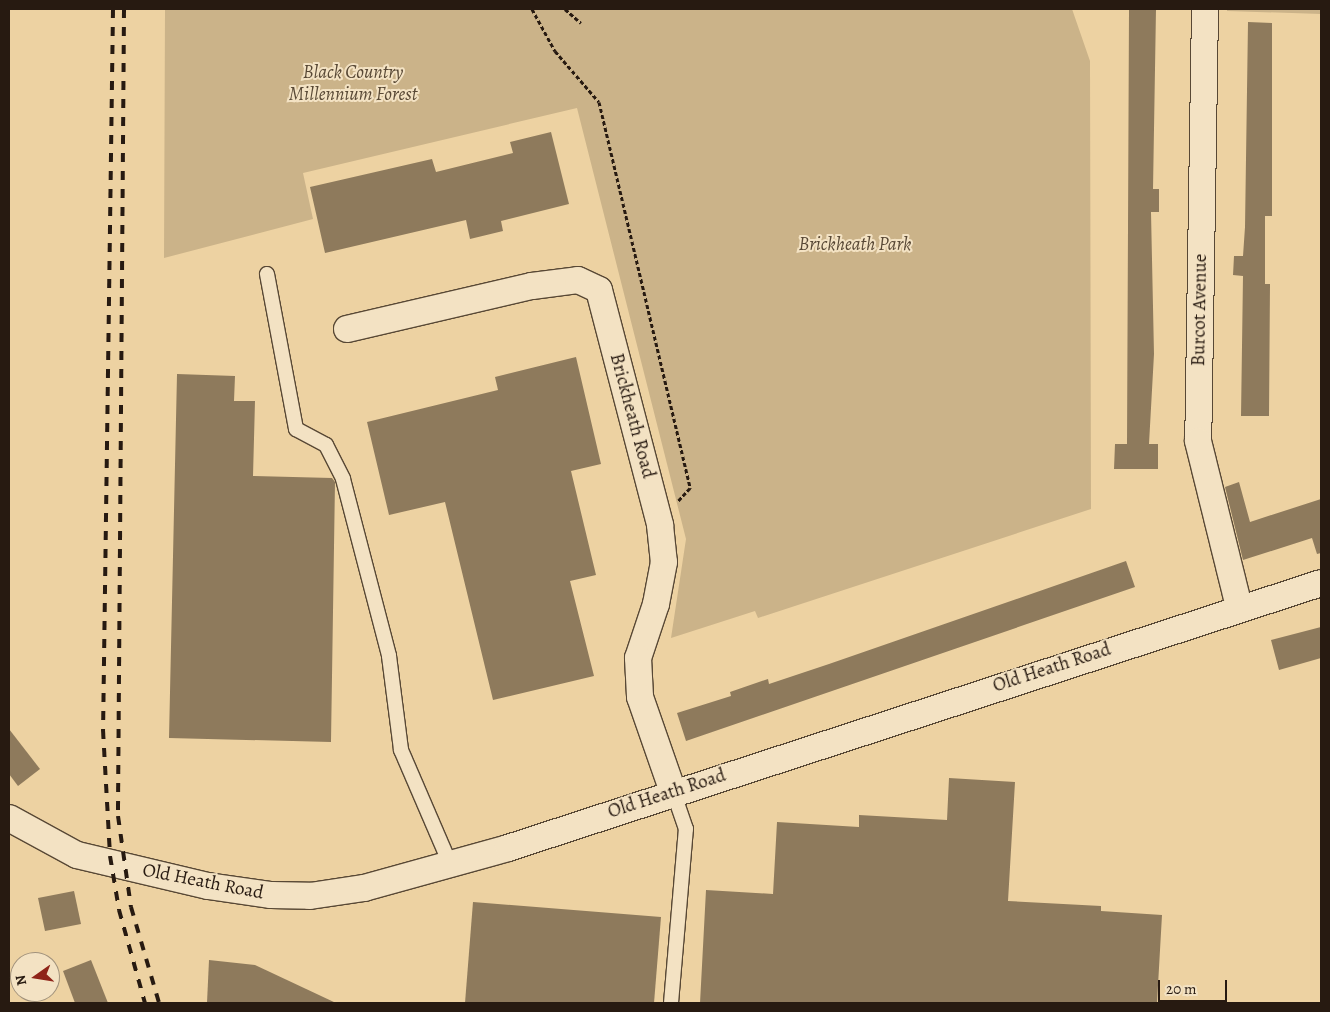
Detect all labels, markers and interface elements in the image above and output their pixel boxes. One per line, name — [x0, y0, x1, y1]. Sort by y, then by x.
park label: Black Country Millennium Forest — [289, 62, 417, 106]
park label: Brickheath Park — [798, 234, 912, 256]
street label: Burcot Avenue — [1188, 254, 1212, 366]
street label: Brickheath Road — [604, 351, 660, 481]
street label: Old Heath Road — [990, 638, 1114, 698]
street label: Old Heath Road — [605, 764, 729, 824]
street label: Old Heath Road — [141, 859, 265, 905]
north arrow — [10, 952, 60, 1002]
scale bar — [1160, 970, 1229, 1002]
text: N — [10, 973, 31, 987]
text: 20 m — [1166, 979, 1197, 999]

